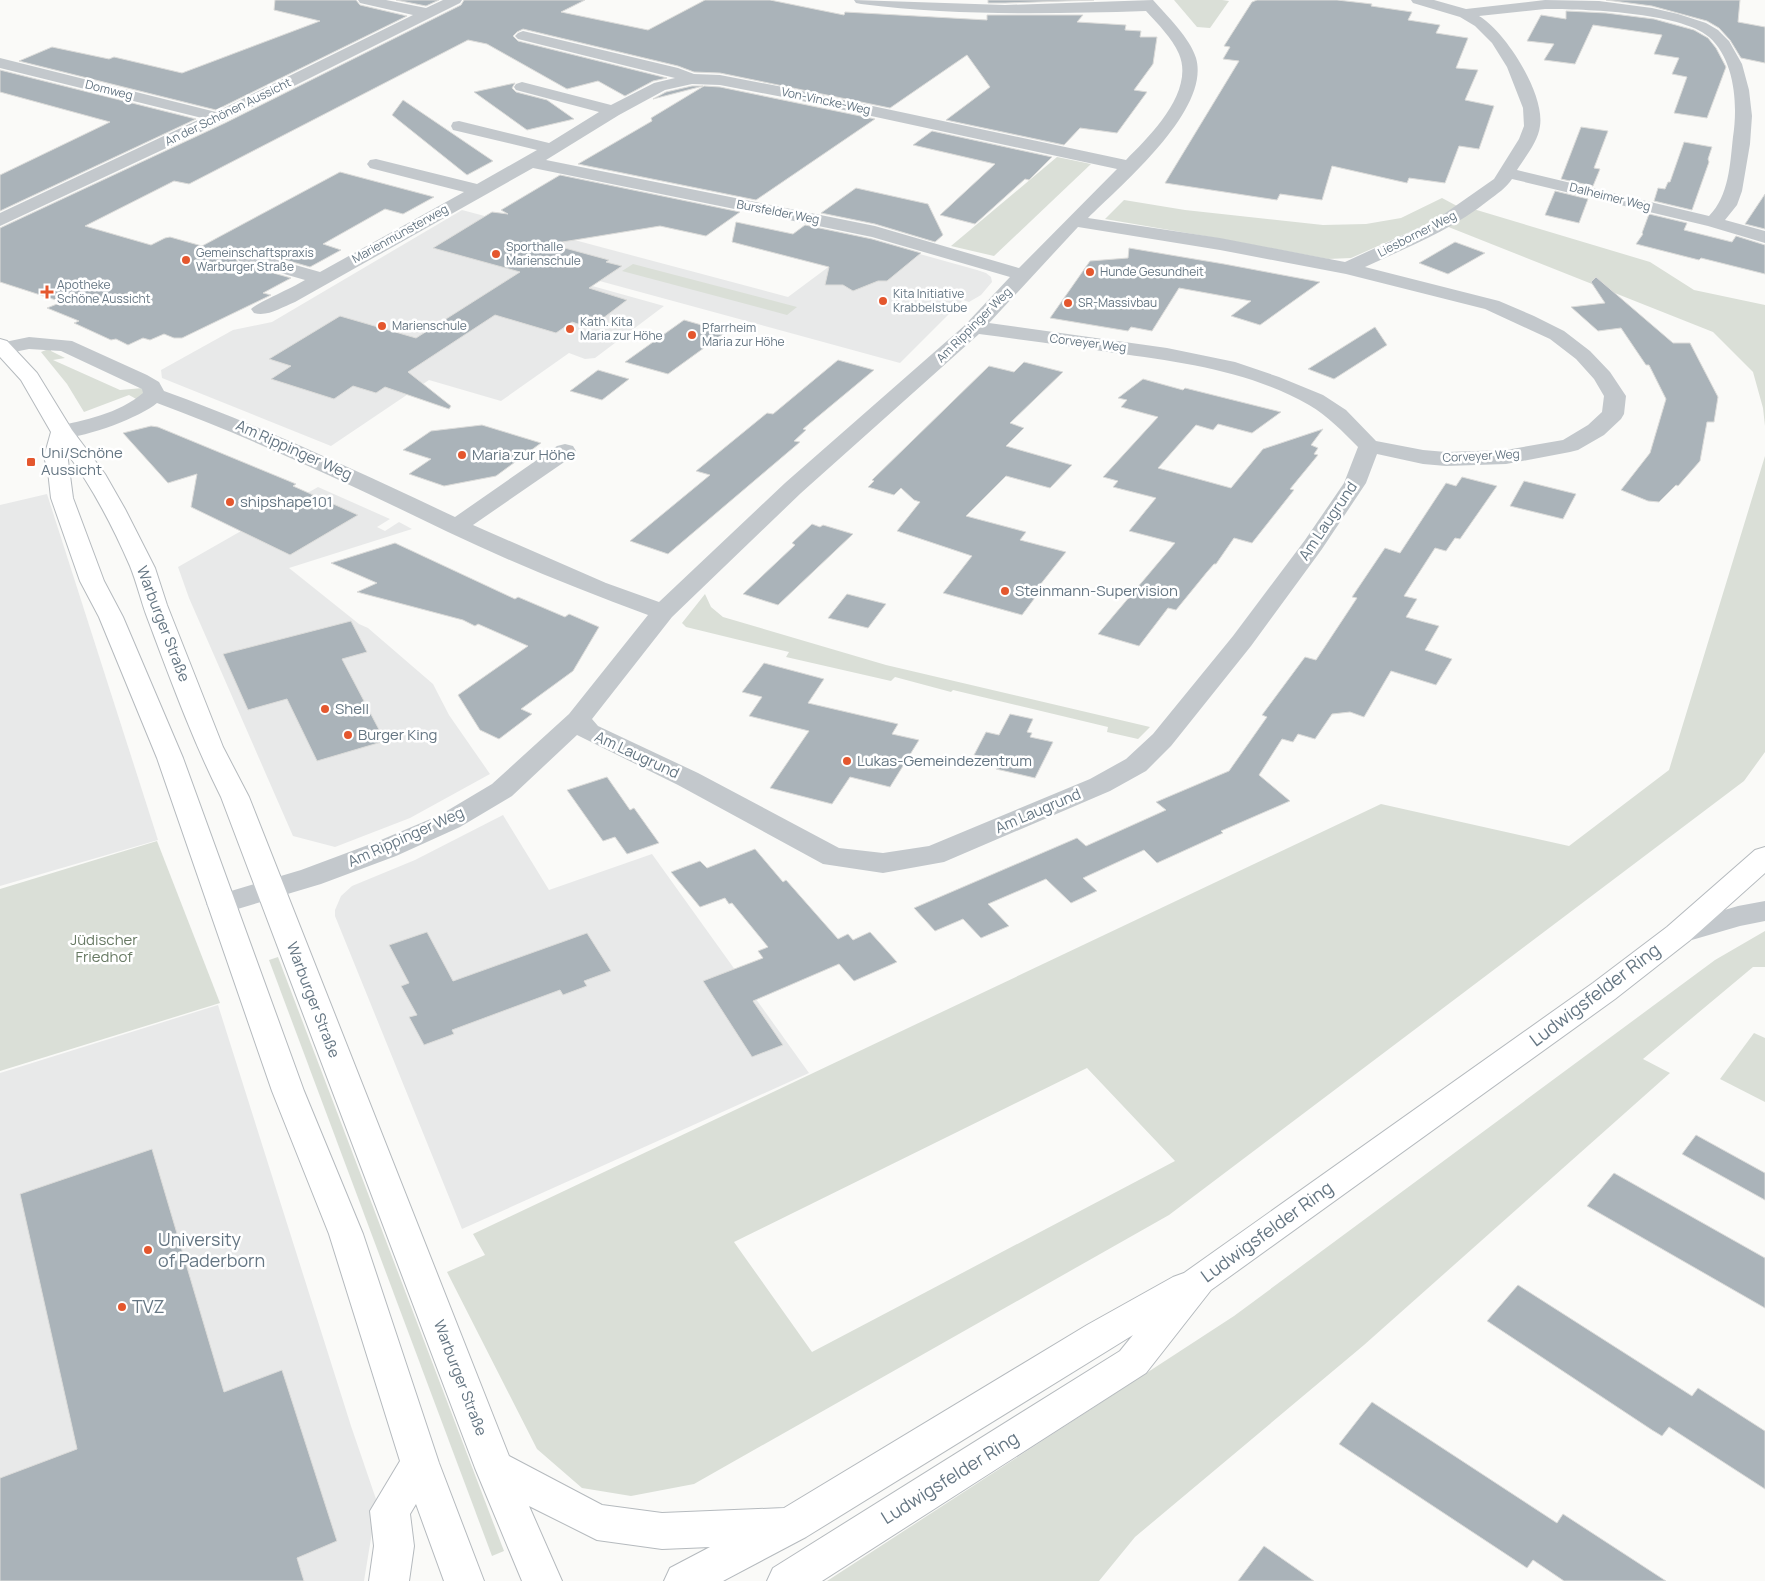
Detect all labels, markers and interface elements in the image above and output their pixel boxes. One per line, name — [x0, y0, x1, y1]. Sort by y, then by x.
street label: An der Schönen Aussicht — [162, 73, 294, 150]
street label: Domweg — [84, 75, 135, 104]
street label: Von-Vincke-Weg — [780, 83, 872, 118]
street label: Dalheimer Weg — [1568, 178, 1652, 215]
street label: Bursfelder Weg — [735, 195, 821, 228]
street label: Marienmünsterweg — [349, 200, 451, 267]
street label: Liesborner Weg — [1374, 206, 1459, 261]
place label: Sporthalle Marienschule — [506, 238, 581, 269]
place label: Gemeinschaftspraxis Warburger Straße — [196, 244, 314, 275]
marker: Sporthalle Marienschule — [490, 248, 502, 260]
marker: Gemeinschaftspraxis Warburger Straße — [180, 254, 192, 266]
place label: Hunde Gesundheit — [1100, 263, 1204, 280]
marker: Hunde Gesundheit — [1084, 266, 1096, 278]
place label: Apotheke Schöne Aussicht — [57, 276, 151, 307]
street label: Am Rippinger Weg — [932, 283, 1015, 366]
place label: Kita Initiative Krabbelstube — [893, 285, 967, 316]
marker: Apotheke Schöne Aussicht — [41, 286, 53, 298]
place label: SR-Massivbau — [1078, 294, 1157, 311]
marker: Kita Initiative Krabbelstube — [877, 295, 889, 307]
marker: SR-Massivbau — [1062, 297, 1074, 309]
place label: Kath. Kita Maria zur Höhe — [580, 313, 663, 344]
place label: Marienschule — [392, 317, 467, 334]
place label: Pfarrheim Maria zur Höhe — [702, 319, 785, 350]
marker: Marienschule — [376, 320, 388, 332]
marker: Kath. Kita Maria zur Höhe — [564, 323, 576, 335]
marker: Pfarrheim Maria zur Höhe — [686, 329, 698, 341]
street label: Corveyer Weg — [1049, 329, 1127, 356]
street label: Am Rippinger Weg — [233, 414, 356, 485]
place label: Uni/Schöne Aussicht — [41, 442, 123, 480]
place label: Maria zur Höhe — [472, 444, 575, 465]
street label: Corveyer Weg — [1442, 445, 1520, 466]
marker: Maria zur Höhe — [456, 449, 468, 461]
marker: Uni/Schöne Aussicht — [25, 456, 37, 468]
street label: Am Laugrund — [1293, 477, 1362, 564]
place label: shipshape101 — [240, 491, 333, 512]
marker: shipshape101 — [224, 496, 236, 508]
street label: Warburger Straße — [132, 563, 195, 685]
place label: Steinmann-Supervision — [1015, 580, 1178, 601]
marker: Steinmann-Supervision — [999, 585, 1011, 597]
place label: Shell — [335, 698, 369, 719]
marker: Shell — [319, 703, 331, 715]
place label: Burger King — [358, 724, 437, 745]
street label: Am Laugrund — [592, 726, 683, 783]
marker: Burger King — [342, 729, 354, 741]
place label: Lukas-Gemeindezentrum — [857, 750, 1032, 771]
marker: Lukas-Gemeindezentrum — [841, 755, 853, 767]
street label: Am Laugrund — [992, 783, 1084, 838]
street label: Am Rippinger Weg — [344, 801, 467, 872]
park label: Jüdischer Friedhof — [70, 929, 138, 967]
street label: Ludwigsfelder Ring — [1524, 937, 1665, 1051]
street label: Warburger Straße — [282, 939, 345, 1061]
street label: Ludwigsfelder Ring — [1196, 1175, 1337, 1287]
place label: University of Paderborn — [158, 1227, 265, 1272]
marker: University of Paderborn — [142, 1244, 154, 1256]
place label: TVZ — [132, 1294, 165, 1318]
marker: TVZ — [116, 1301, 128, 1313]
street label: Warburger Straße — [429, 1317, 492, 1439]
street label: Ludwigsfelder Ring — [876, 1425, 1023, 1529]

